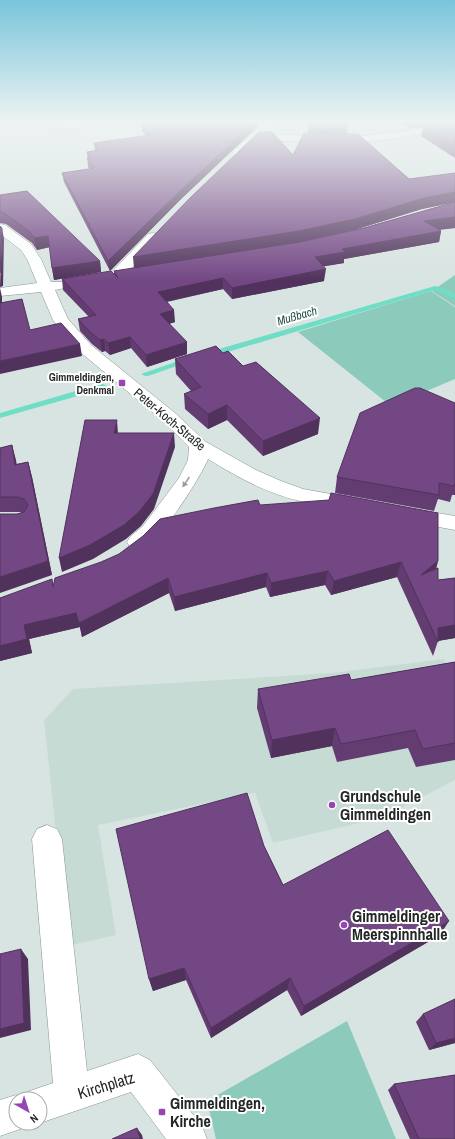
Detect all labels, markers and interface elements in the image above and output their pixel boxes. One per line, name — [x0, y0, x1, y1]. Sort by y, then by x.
water label: Mußbach — [275, 303, 319, 329]
place label: Gimmeldingen, Denkmal — [49, 370, 114, 397]
marker: Gimmeldingen, Denkmal — [117, 378, 127, 388]
street label: Peter-Koch-Straße — [130, 384, 209, 455]
one-way arrow — [182, 477, 190, 487]
place label: Grundschule Gimmeldingen — [340, 785, 431, 825]
marker: Grundschule Gimmeldingen — [327, 800, 337, 810]
place label: Gimmeldinger Meerspinnhalle — [352, 905, 448, 945]
marker: Gimmeldinger Meerspinnhalle — [339, 920, 349, 930]
street label: Kirchplatz — [75, 1066, 138, 1104]
north arrow — [8, 1091, 48, 1131]
place label: Gimmeldingen, Kirche — [170, 1092, 265, 1132]
marker: Gimmeldingen, Kirche — [157, 1107, 167, 1117]
text: N — [27, 1111, 41, 1126]

